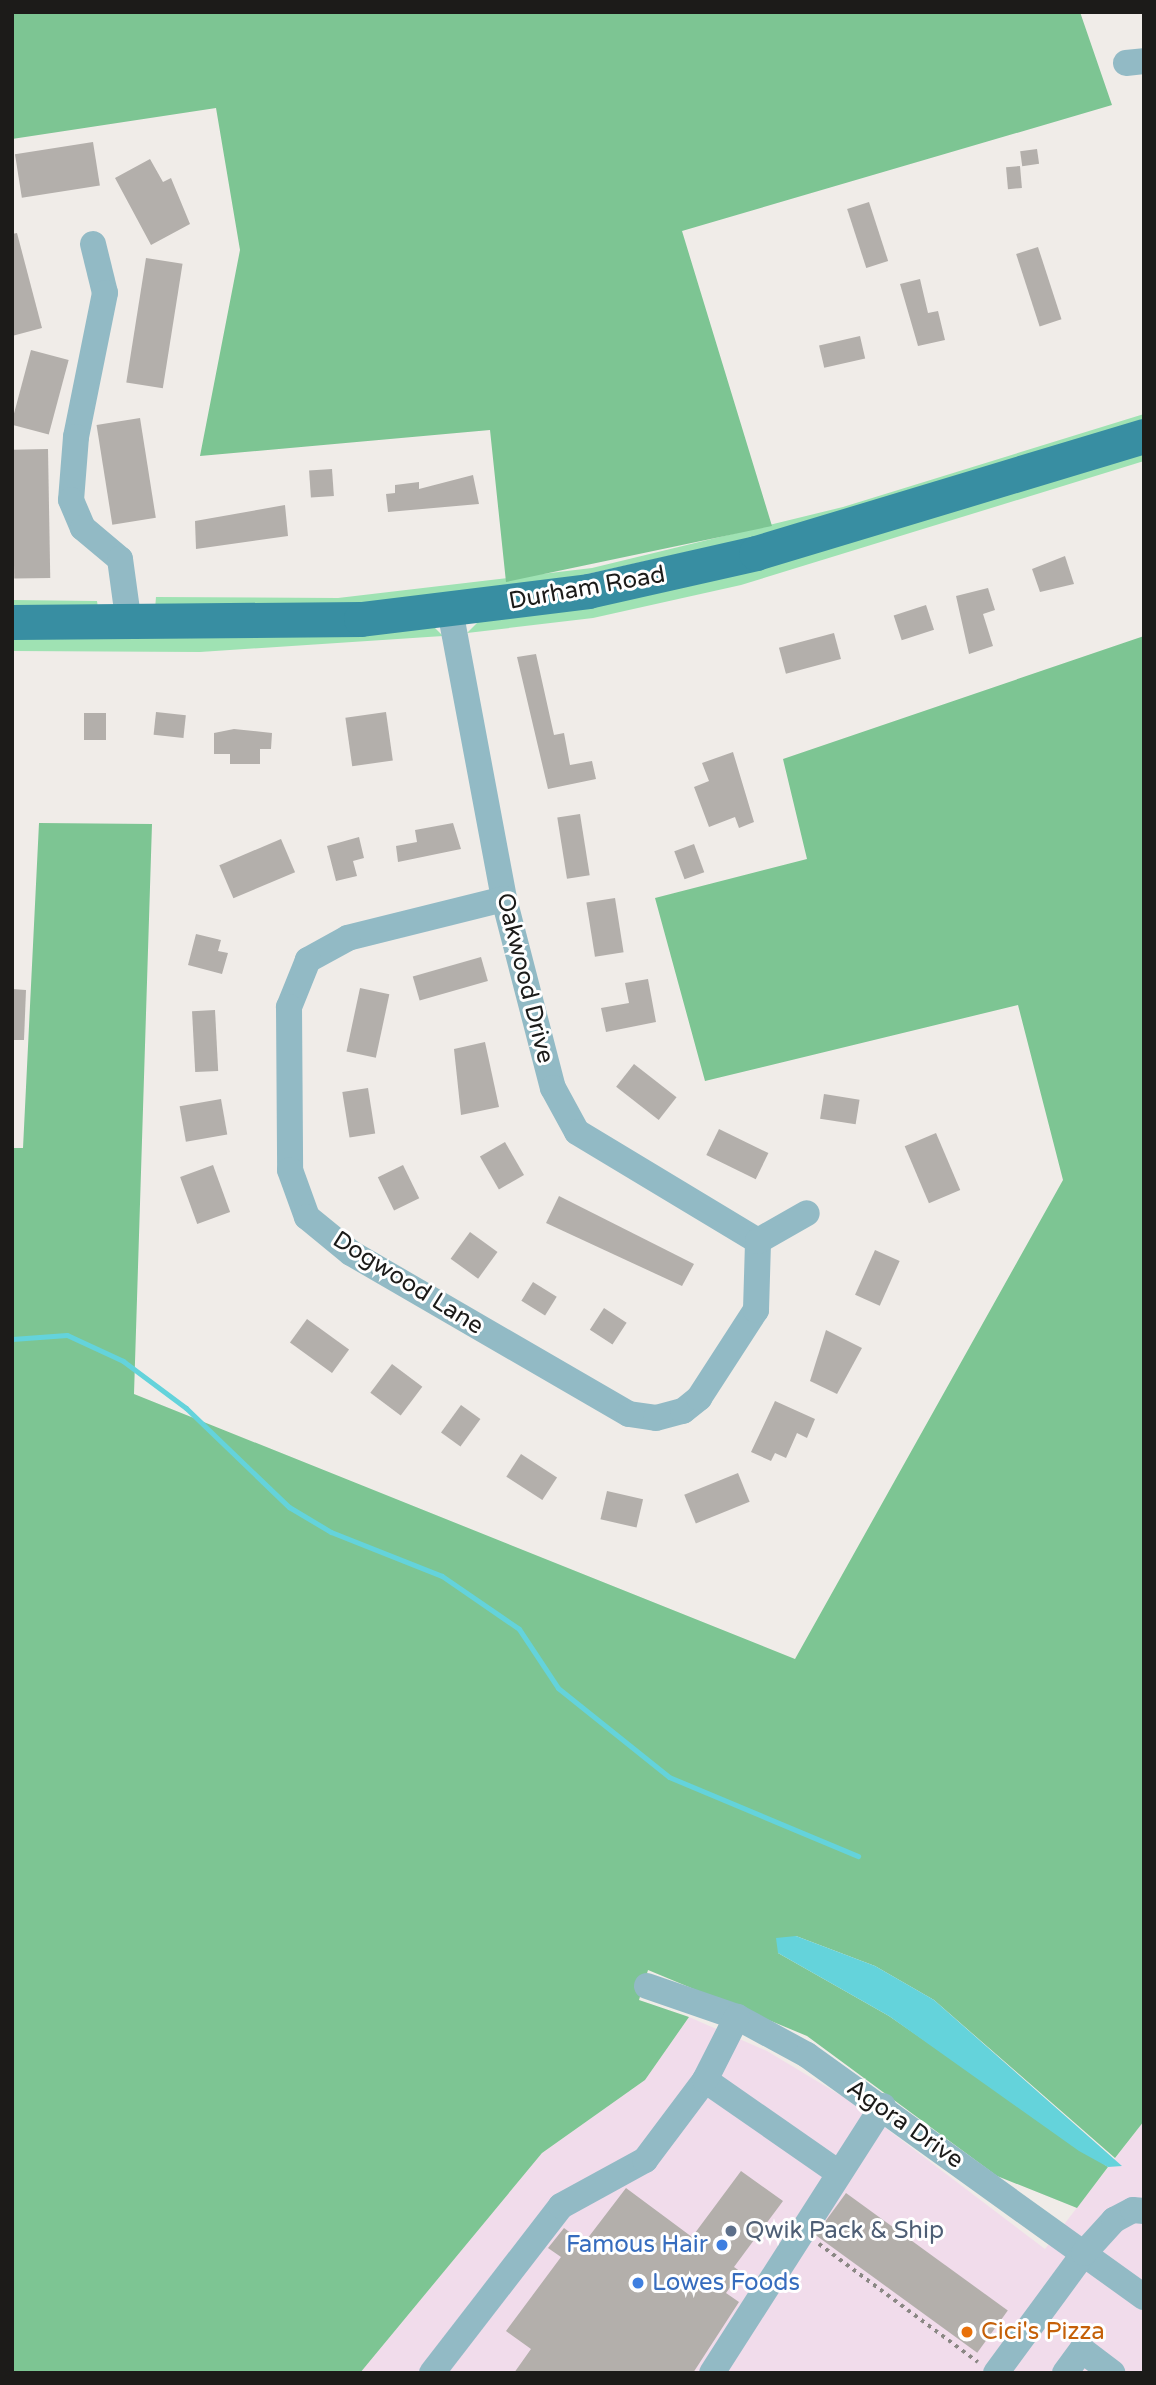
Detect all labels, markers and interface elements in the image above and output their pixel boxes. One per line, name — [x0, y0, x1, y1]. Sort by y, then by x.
street label: Durham Road — [507, 560, 667, 616]
street label: Oakwood Drive — [490, 890, 560, 1066]
street label: Dogwood Lane — [327, 1225, 489, 1341]
street label: Agora Drive — [841, 2073, 969, 2175]
place label: Qwik Pack & Ship — [745, 2217, 944, 2245]
marker: Qwik Pack & Ship — [723, 2223, 739, 2239]
place label: Famous Hair — [566, 2231, 708, 2259]
marker: Famous Hair — [714, 2237, 730, 2253]
place label: Lowes Foods — [652, 2269, 800, 2297]
marker: Lowes Foods — [630, 2275, 646, 2291]
place label: Cici's Pizza — [981, 2318, 1105, 2346]
marker: Cici's Pizza — [959, 2324, 975, 2340]

